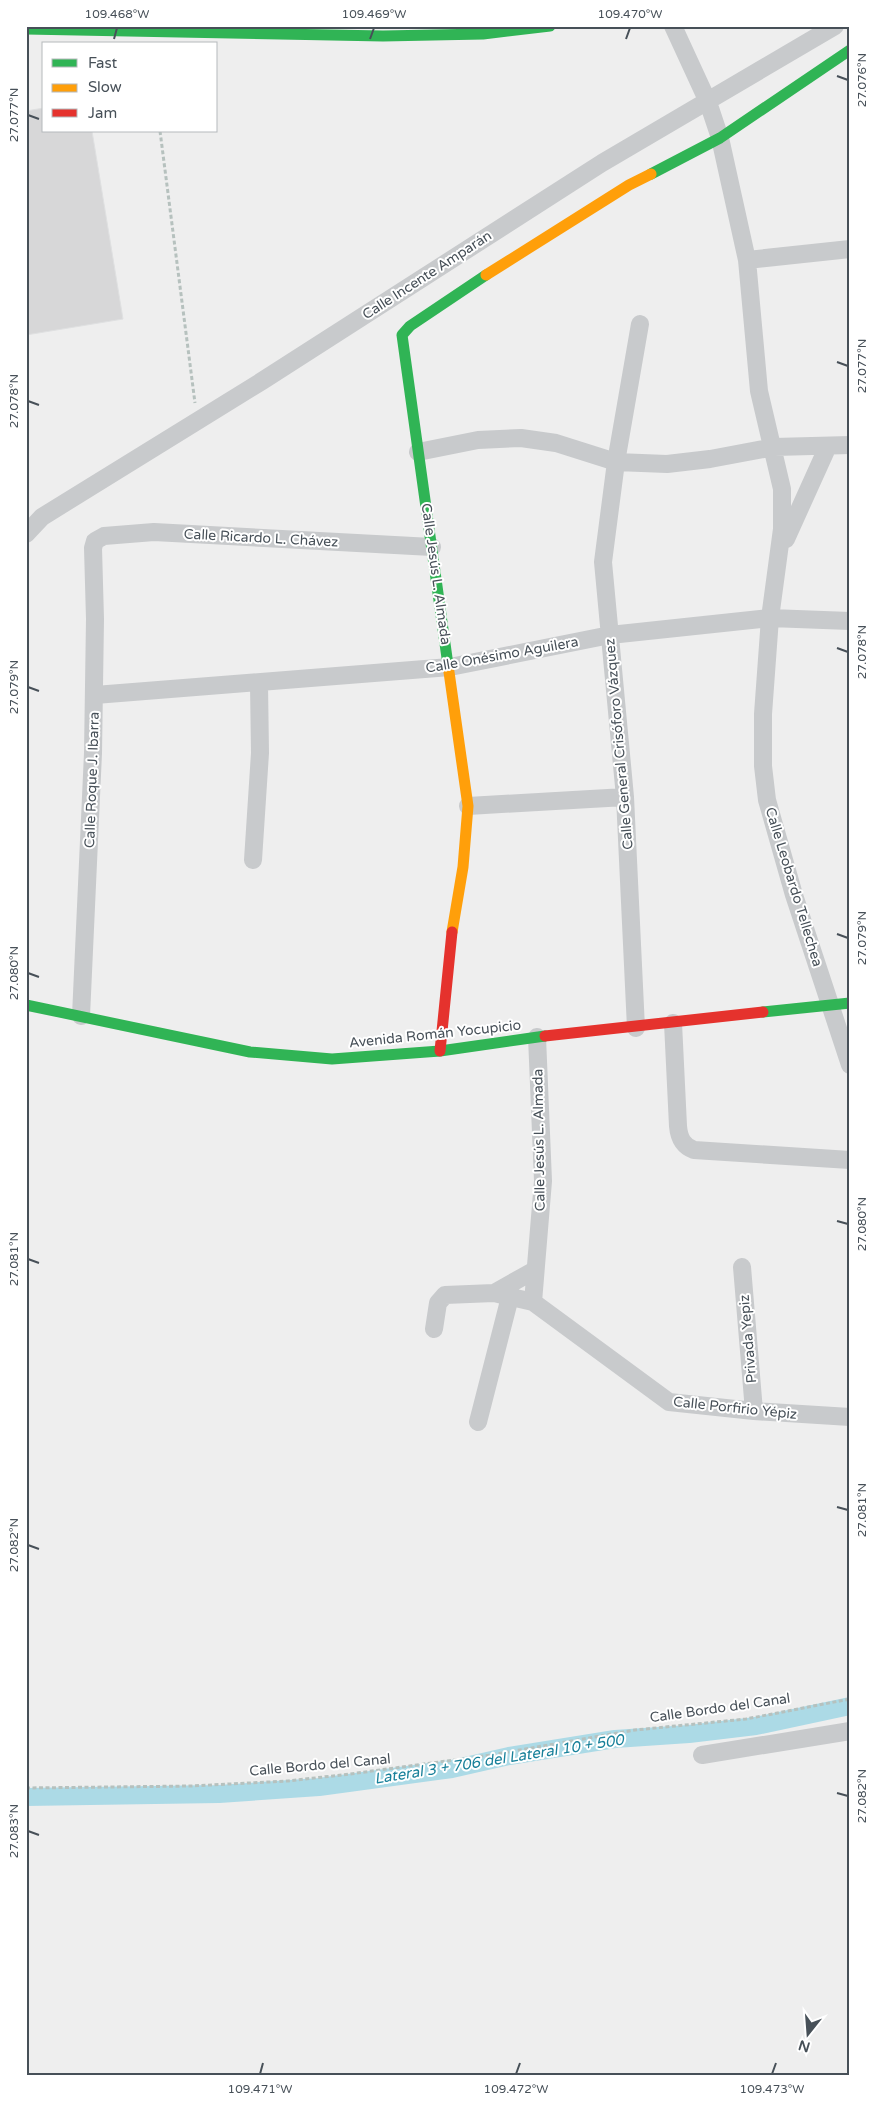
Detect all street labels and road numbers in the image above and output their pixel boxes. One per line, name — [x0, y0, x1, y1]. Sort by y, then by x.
street label: Calle Incente Amparán — [359, 227, 495, 323]
street label: Calle Jesús L. Almada — [418, 502, 454, 646]
street label: Calle Ricardo L. Chávez — [183, 525, 339, 551]
street label: Calle Onésimo Aguilera — [424, 633, 580, 677]
street label: Calle General Crisóforo Vázquez — [601, 638, 637, 850]
street label: Calle Roque J. Ibarra — [81, 711, 103, 849]
street label: Calle Leobardo Tellechea — [762, 805, 826, 969]
street label: Avenida Román Yocupicio — [348, 1016, 522, 1052]
street label: Calle Jesús L. Almada — [529, 1068, 549, 1212]
street label: Privada Yepiz — [736, 1294, 760, 1384]
street label: Calle Porfirio Yépiz — [672, 1393, 798, 1423]
street label: Calle Bordo del Canal — [649, 1690, 791, 1726]
street label: Calle Bordo del Canal — [249, 1750, 391, 1780]

